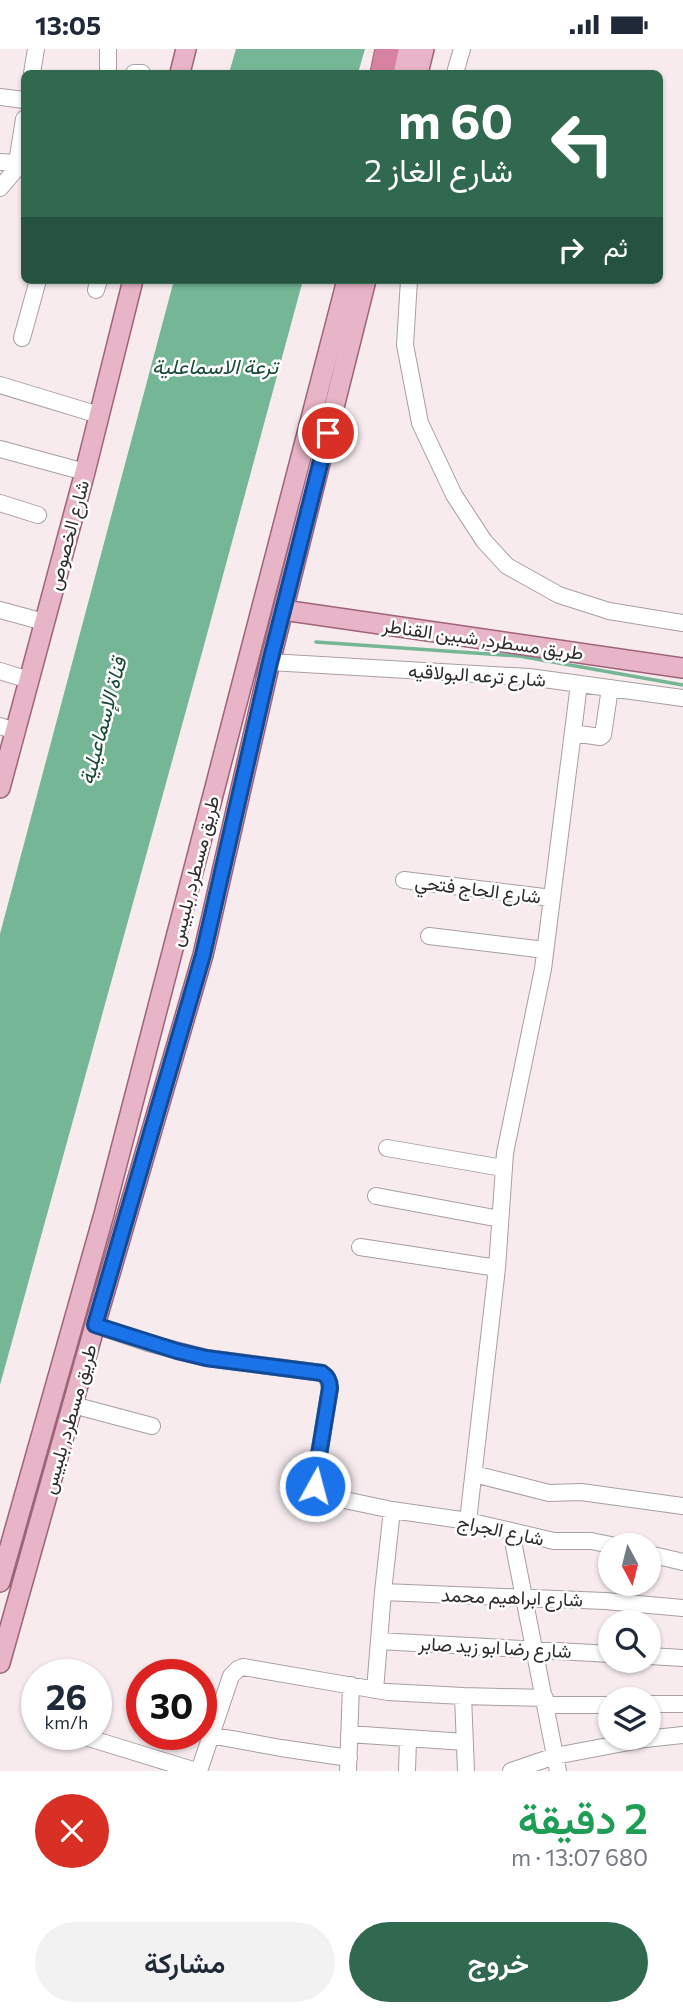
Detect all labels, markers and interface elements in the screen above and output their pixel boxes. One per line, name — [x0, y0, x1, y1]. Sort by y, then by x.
text: 13:05 — [35, 9, 101, 40]
text: 60 m — [398, 89, 513, 149]
icon: left — [537, 98, 628, 189]
text: شارع الغاز 2 — [364, 149, 513, 189]
icon: right — [552, 231, 590, 269]
text: ثم — [604, 231, 628, 262]
water label: ترعة الاسماعلية — [152, 353, 280, 380]
pin — [298, 403, 358, 463]
icon: arrive — [309, 414, 347, 452]
street label: شارع الخصوص — [42, 477, 95, 593]
street label: طريق مسطرد, شبين القناطر — [380, 613, 585, 665]
water label: قناة الإسماعيلية — [73, 652, 134, 788]
street label: شارع ترعه البولاقيه — [407, 658, 547, 693]
street label: طريق مسطرد, بلبيس — [164, 793, 224, 949]
street label: شارع الحاج فتحي — [413, 869, 542, 913]
street label: طريق مسطرد, بلبيس — [36, 1341, 102, 1497]
position arrow — [278, 1449, 352, 1523]
street label: شارع الجراج — [455, 1509, 546, 1552]
north arrow — [598, 1533, 662, 1596]
map controls — [598, 1533, 661, 1750]
street label: شارع ابراهيم محمد — [441, 1583, 583, 1612]
button: search — [598, 1610, 661, 1673]
street label: شارع رضا ابو زيد صابر — [417, 1631, 572, 1664]
speed limit sign: 30 — [126, 1659, 217, 1750]
text: 26 — [46, 1674, 87, 1717]
button: layers — [598, 1687, 661, 1750]
text: km/h — [45, 1711, 88, 1733]
text: 2 دقيقة — [518, 1791, 648, 1843]
button: close — [35, 1794, 109, 1868]
text: 680 m · 13:07 — [511, 1843, 648, 1871]
button: مشاركة — [35, 1922, 335, 2002]
button: خروج — [349, 1922, 648, 2002]

